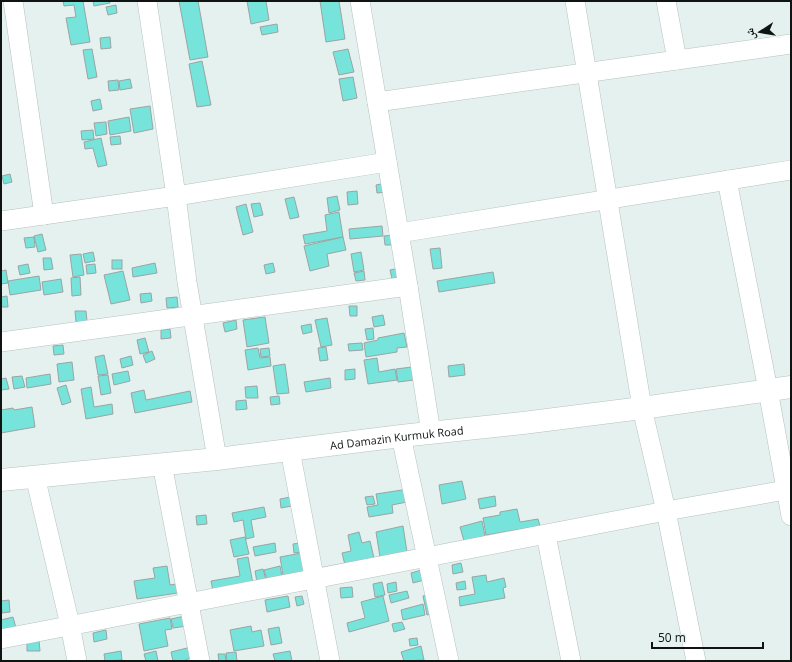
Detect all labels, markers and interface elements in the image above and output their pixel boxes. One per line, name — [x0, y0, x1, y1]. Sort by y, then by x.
north arrow — [740, 12, 780, 52]
text: ش — [741, 26, 759, 41]
street label: Ad Damazin Kurmuk Road — [329, 422, 464, 452]
scale bar — [652, 624, 763, 650]
text: 50 m — [658, 629, 686, 646]

